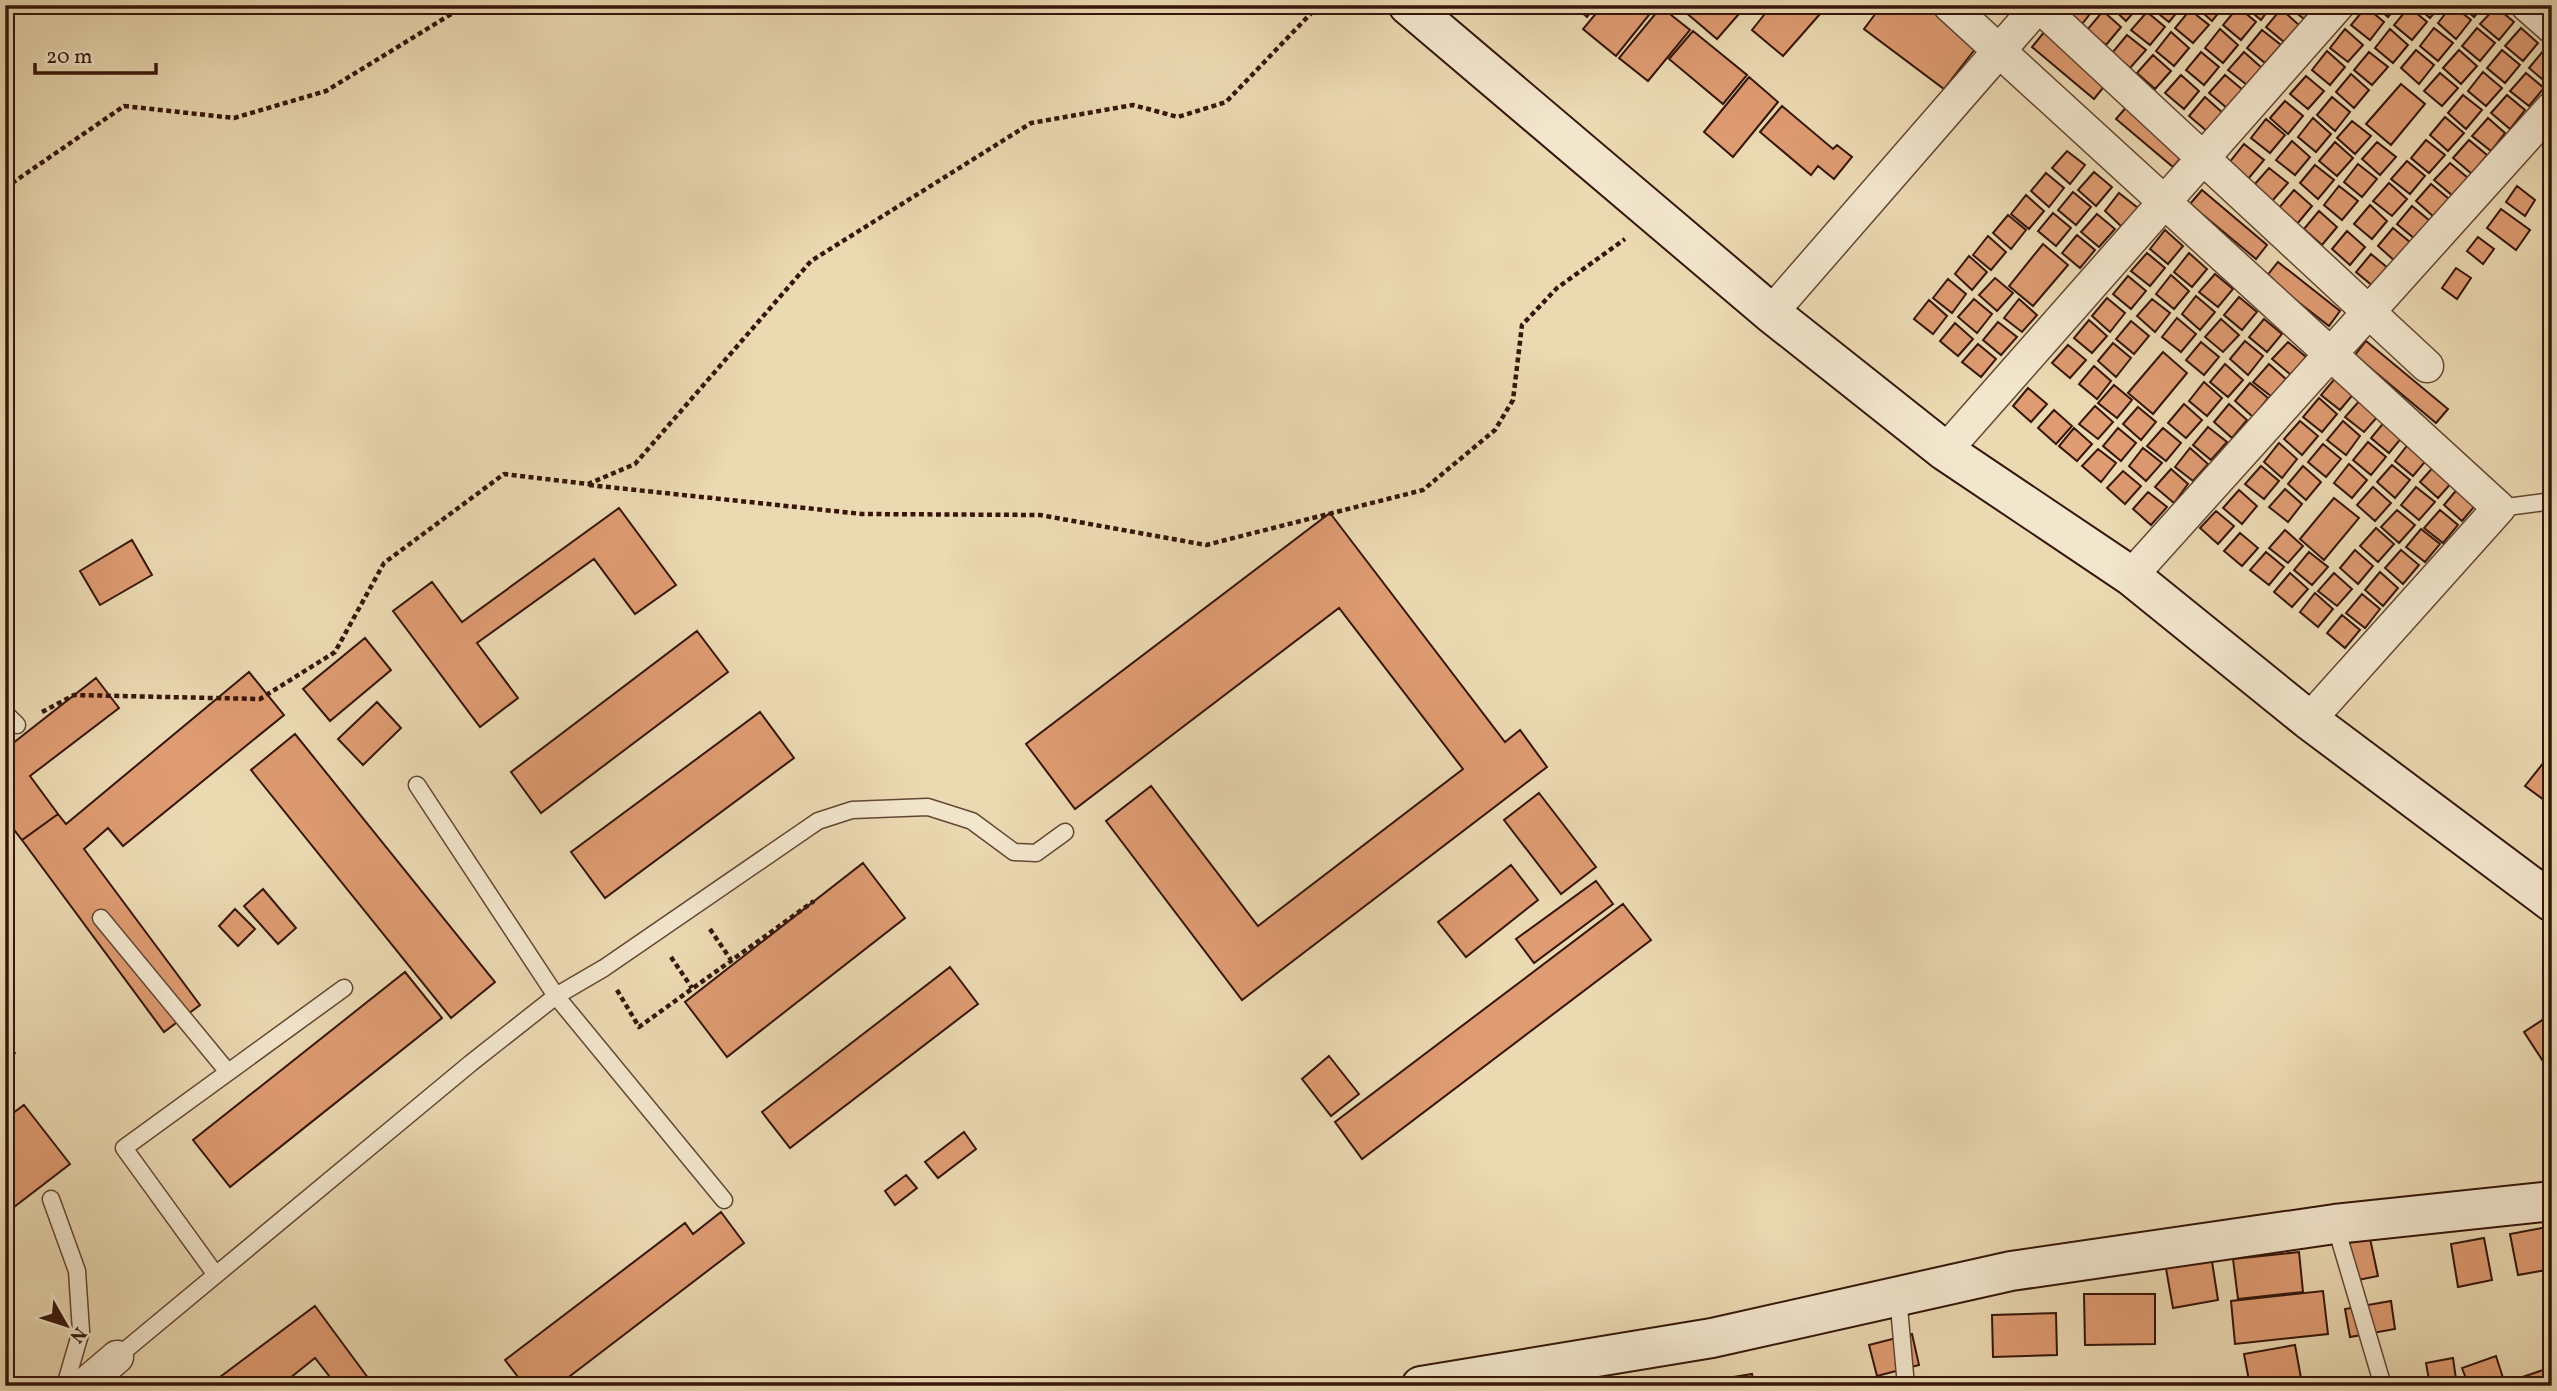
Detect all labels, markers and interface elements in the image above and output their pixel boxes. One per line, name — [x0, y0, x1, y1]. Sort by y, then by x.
scale bar — [35, 32, 156, 76]
text: 20 m — [46, 43, 92, 72]
north arrow — [32, 1290, 102, 1360]
text: N — [63, 1321, 92, 1348]

